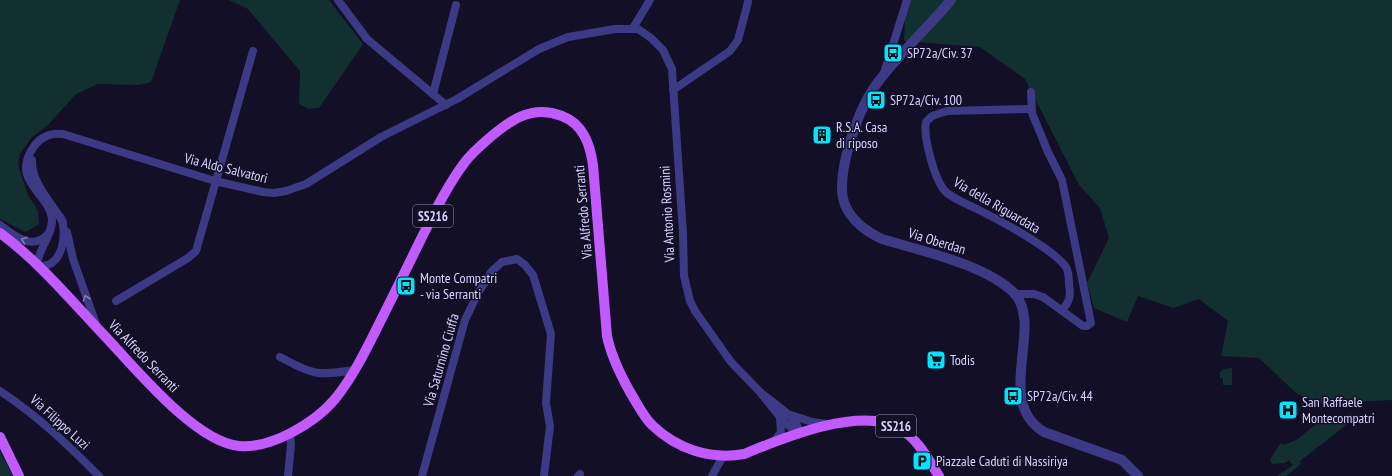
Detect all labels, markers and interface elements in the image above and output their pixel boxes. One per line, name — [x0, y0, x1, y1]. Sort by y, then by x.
bus stop icon: SP72a/Civ. 37 — [882, 42, 904, 64]
place label: SP72a/Civ. 37 — [907, 44, 973, 62]
bus stop icon: SP72a/Civ. 100 — [865, 89, 887, 111]
place label: SP72a/Civ. 100 — [890, 91, 962, 109]
place label: R.S.A. Casa di riposo — [836, 118, 887, 152]
building icon: R.S.A. Casa di riposo — [811, 124, 833, 146]
street label: Via Aldo Salvatori — [182, 149, 270, 187]
street label: Via Alfredo Serranti — [570, 164, 596, 261]
street label: Via Antonio Rosmini — [655, 165, 679, 264]
street label: Via della Riguardata — [949, 172, 1044, 237]
road number: SS216 — [413, 205, 453, 227]
street label: Via Oberdan — [905, 223, 968, 258]
one-way arrow — [21, 236, 28, 244]
place label: Monte Compatri - via Serranti — [420, 269, 497, 303]
bus stop icon: Monte Compatri - via Serranti — [395, 275, 417, 297]
one-way arrow — [82, 295, 90, 302]
street label: Via Saturnino Ciuffa — [419, 311, 463, 410]
street label: Via Alfredo Serranti — [104, 315, 183, 396]
supermarket icon: Todis — [925, 349, 947, 371]
place label: Todis — [950, 351, 975, 369]
bus stop icon: SP72a/Civ. 44 — [1002, 385, 1024, 407]
place label: SP72a/Civ. 44 — [1027, 387, 1094, 405]
street label: Via Filippo Luzi — [26, 390, 94, 454]
place label: San Raffaele Montecompatri — [1302, 393, 1375, 427]
hospital icon: San Raffaele Montecompatri — [1277, 399, 1299, 421]
road number: SS216 — [876, 415, 916, 437]
parking icon: Piazzale Caduti di Nassiriya — [911, 450, 933, 472]
place label: Piazzale Caduti di Nassiriya — [936, 452, 1068, 470]

